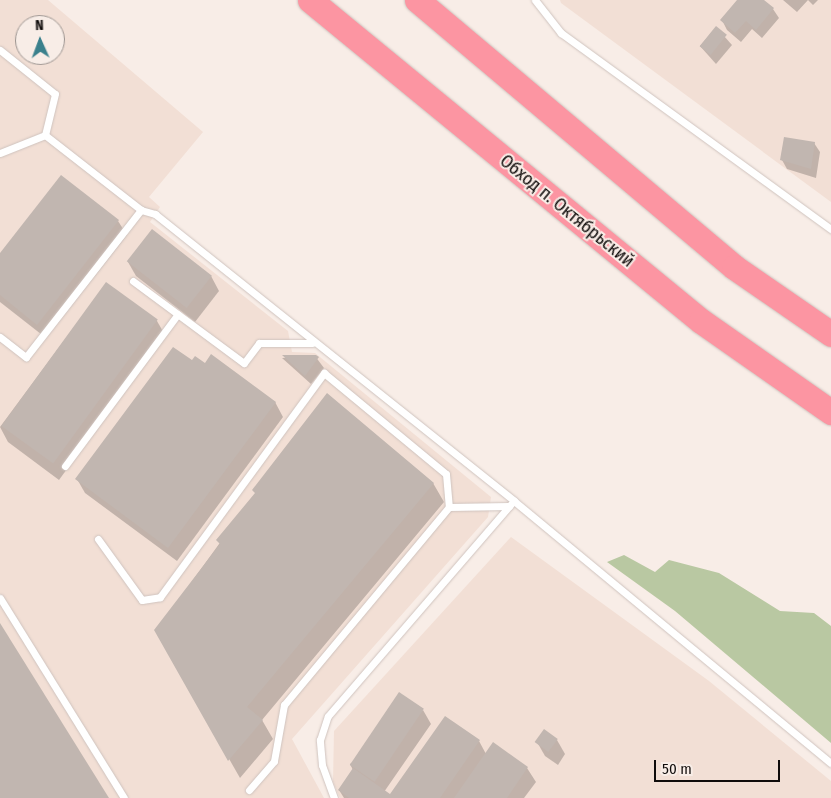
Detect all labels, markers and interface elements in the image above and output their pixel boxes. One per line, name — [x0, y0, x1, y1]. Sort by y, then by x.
north arrow — [15, 15, 65, 65]
text: N — [35, 17, 44, 34]
street label: Обход п. Октябрьский — [495, 150, 639, 272]
scale bar — [656, 750, 782, 782]
text: 50 m — [662, 760, 692, 778]

